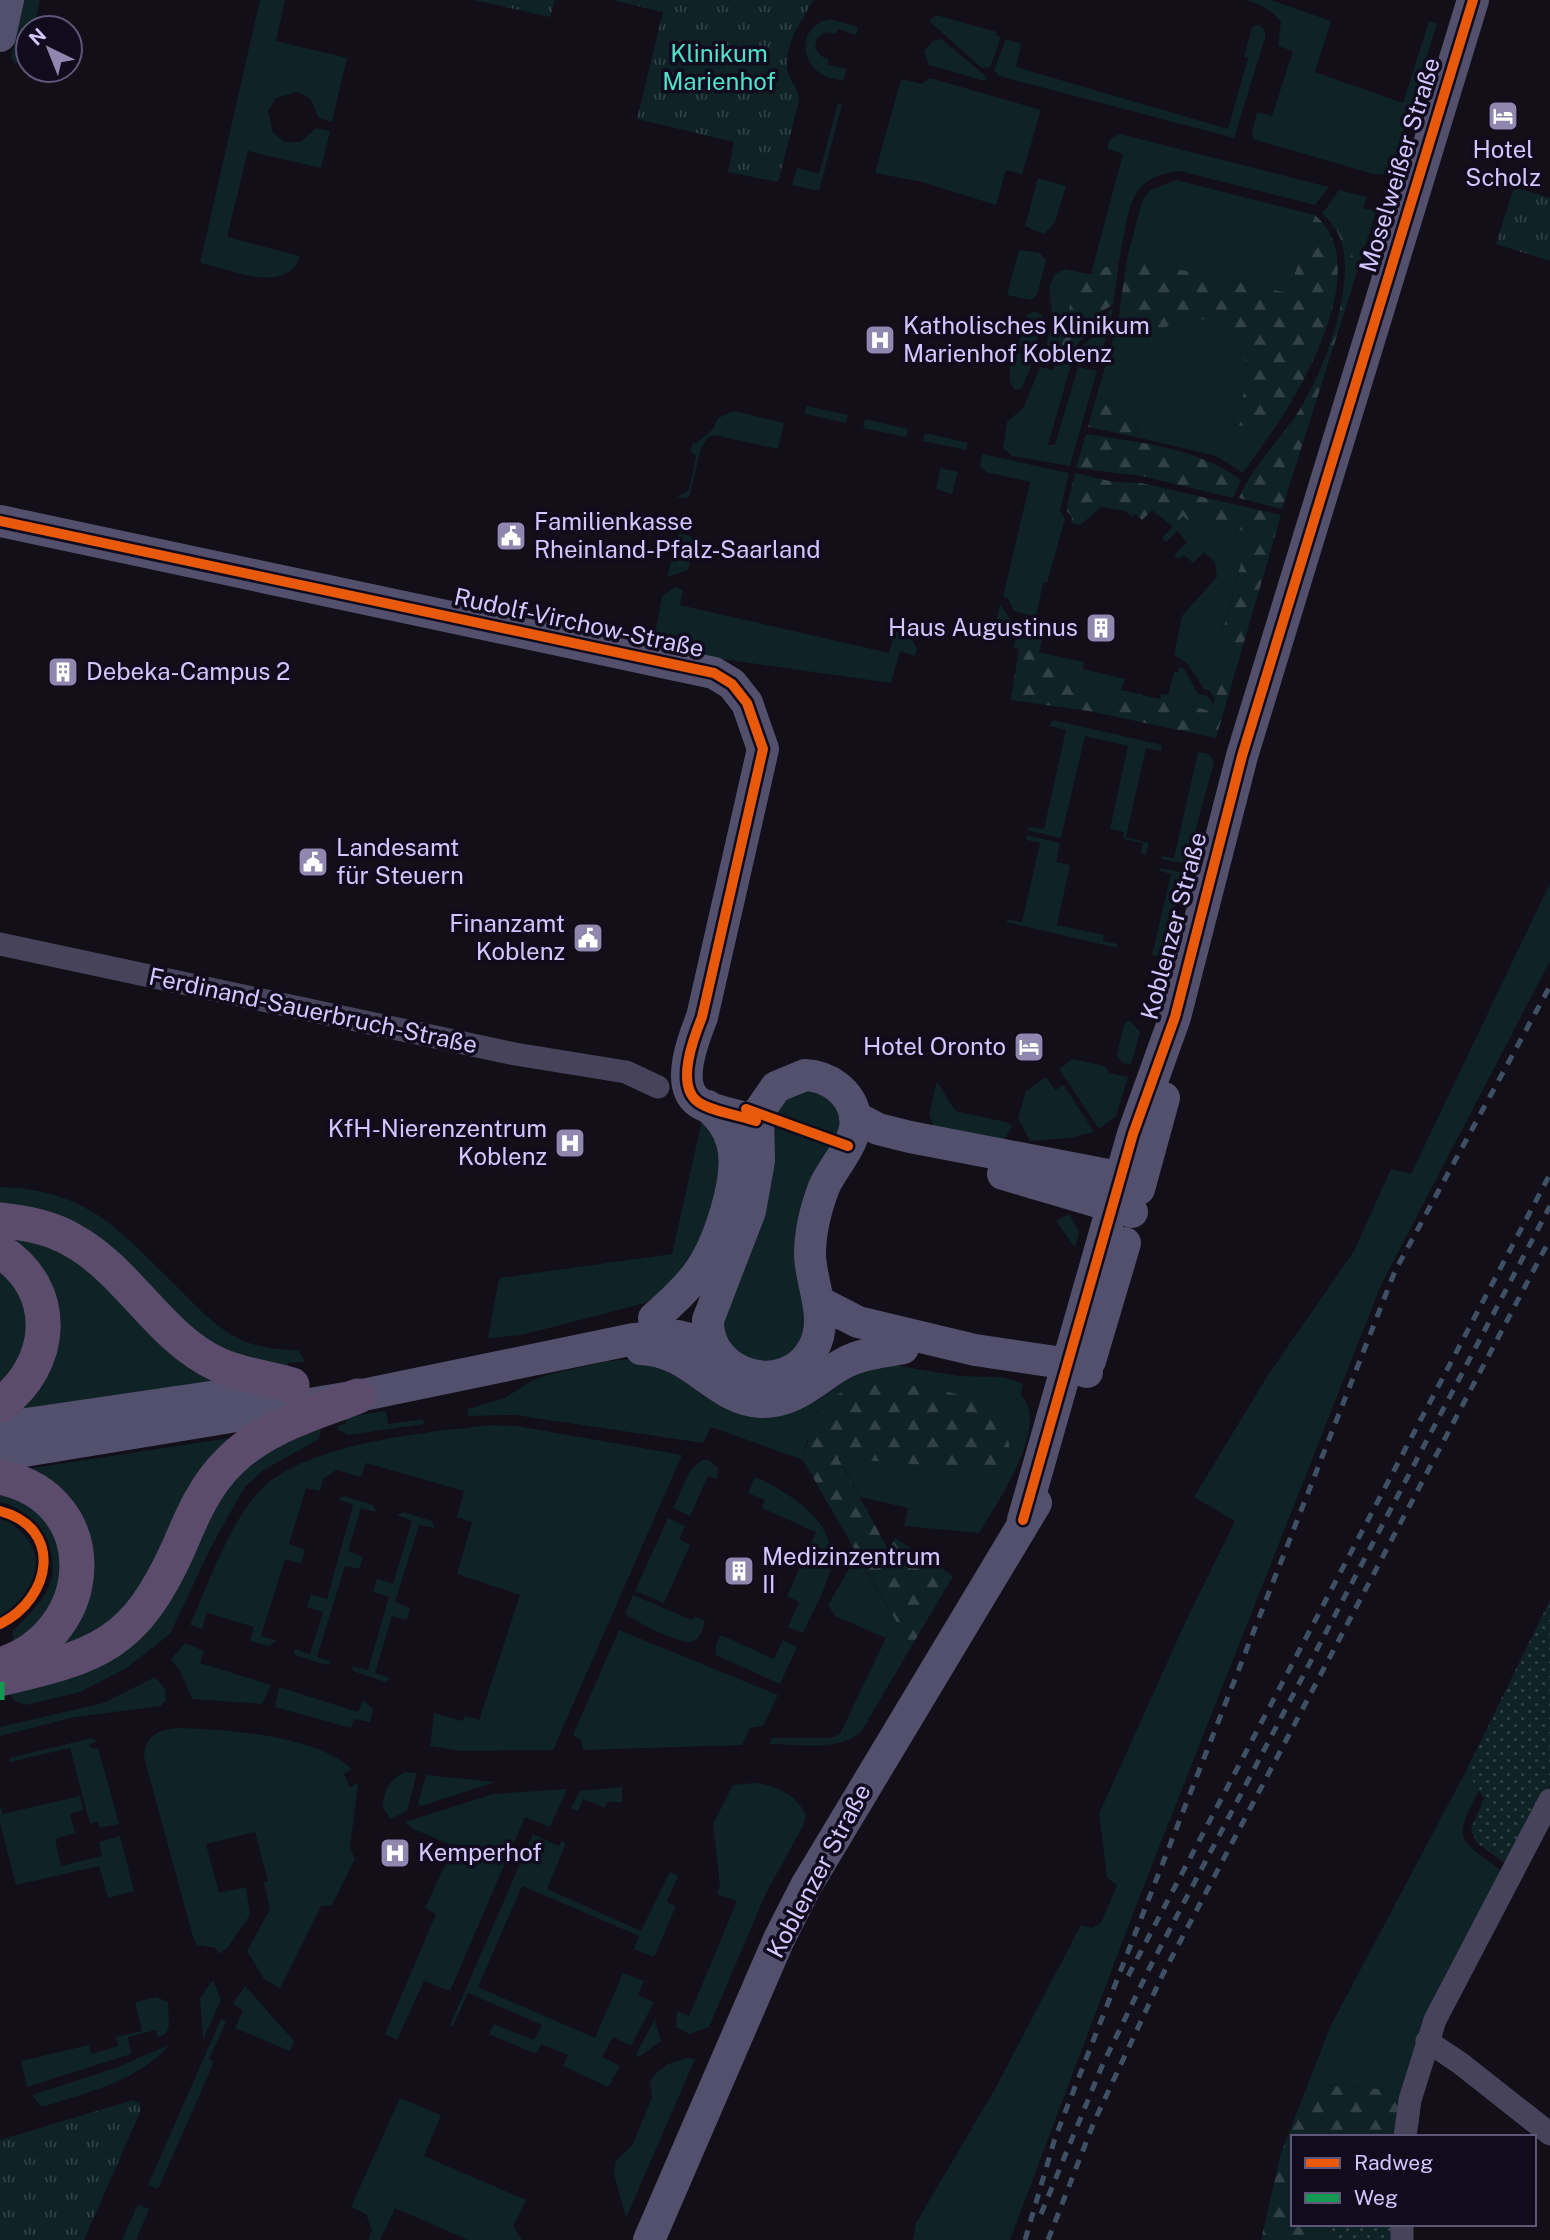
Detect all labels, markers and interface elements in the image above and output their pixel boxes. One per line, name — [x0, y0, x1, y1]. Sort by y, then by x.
north arrow — [14, 14, 84, 84]
text: N — [24, 23, 50, 50]
park label: Klinikum Marienhof — [662, 39, 776, 95]
street label: Moselweißer Straße — [1353, 54, 1445, 276]
hotel icon: Hotel Scholz — [1486, 99, 1520, 133]
place label: Hotel Scholz — [1465, 135, 1541, 191]
place label: Katholisches Klinikum Marienhof Koblenz — [903, 311, 1150, 367]
hospital icon: Katholisches Klinikum Marienhof Koblenz — [863, 323, 897, 357]
place label: Familienkasse Rheinland-Pfalz-Saarland — [534, 507, 821, 563]
public building icon: Familienkasse Rheinland-Pfalz-Saarland — [494, 519, 528, 553]
street label: Rudolf-Virchow-Straße — [452, 582, 707, 662]
building icon: Haus Augustinus — [1084, 611, 1118, 645]
place label: Haus Augustinus — [888, 613, 1078, 641]
building icon: Debeka-Campus 2 — [46, 655, 80, 689]
place label: Debeka-Campus 2 — [86, 657, 290, 685]
street label: Koblenzer Straße — [1135, 829, 1212, 1022]
place label: Landesamt für Steuern — [336, 833, 464, 889]
public building icon: Landesamt für Steuern — [296, 845, 330, 879]
place label: Finanzamt Koblenz — [449, 909, 565, 965]
public building icon: Finanzamt Koblenz — [571, 921, 605, 955]
street label: Ferdinand-Sauerbruch-Straße — [146, 961, 480, 1059]
hotel icon: Hotel Oronto — [1012, 1030, 1046, 1064]
place label: Hotel Oronto — [863, 1032, 1006, 1060]
place label: KfH-Nierenzentrum Koblenz — [328, 1114, 547, 1170]
hospital icon: KfH-Nierenzentrum Koblenz — [553, 1126, 587, 1160]
place label: Medizinzentrum II — [762, 1542, 940, 1598]
building icon: Medizinzentrum II — [722, 1554, 756, 1588]
street label: Koblenzer Straße — [760, 1779, 876, 1962]
hospital icon: Kemperhof — [378, 1836, 412, 1870]
place label: Kemperhof — [418, 1838, 542, 1866]
legend — [1291, 2135, 1536, 2226]
text: Radweg — [1354, 2150, 1433, 2175]
text: Weg — [1354, 2185, 1398, 2210]

